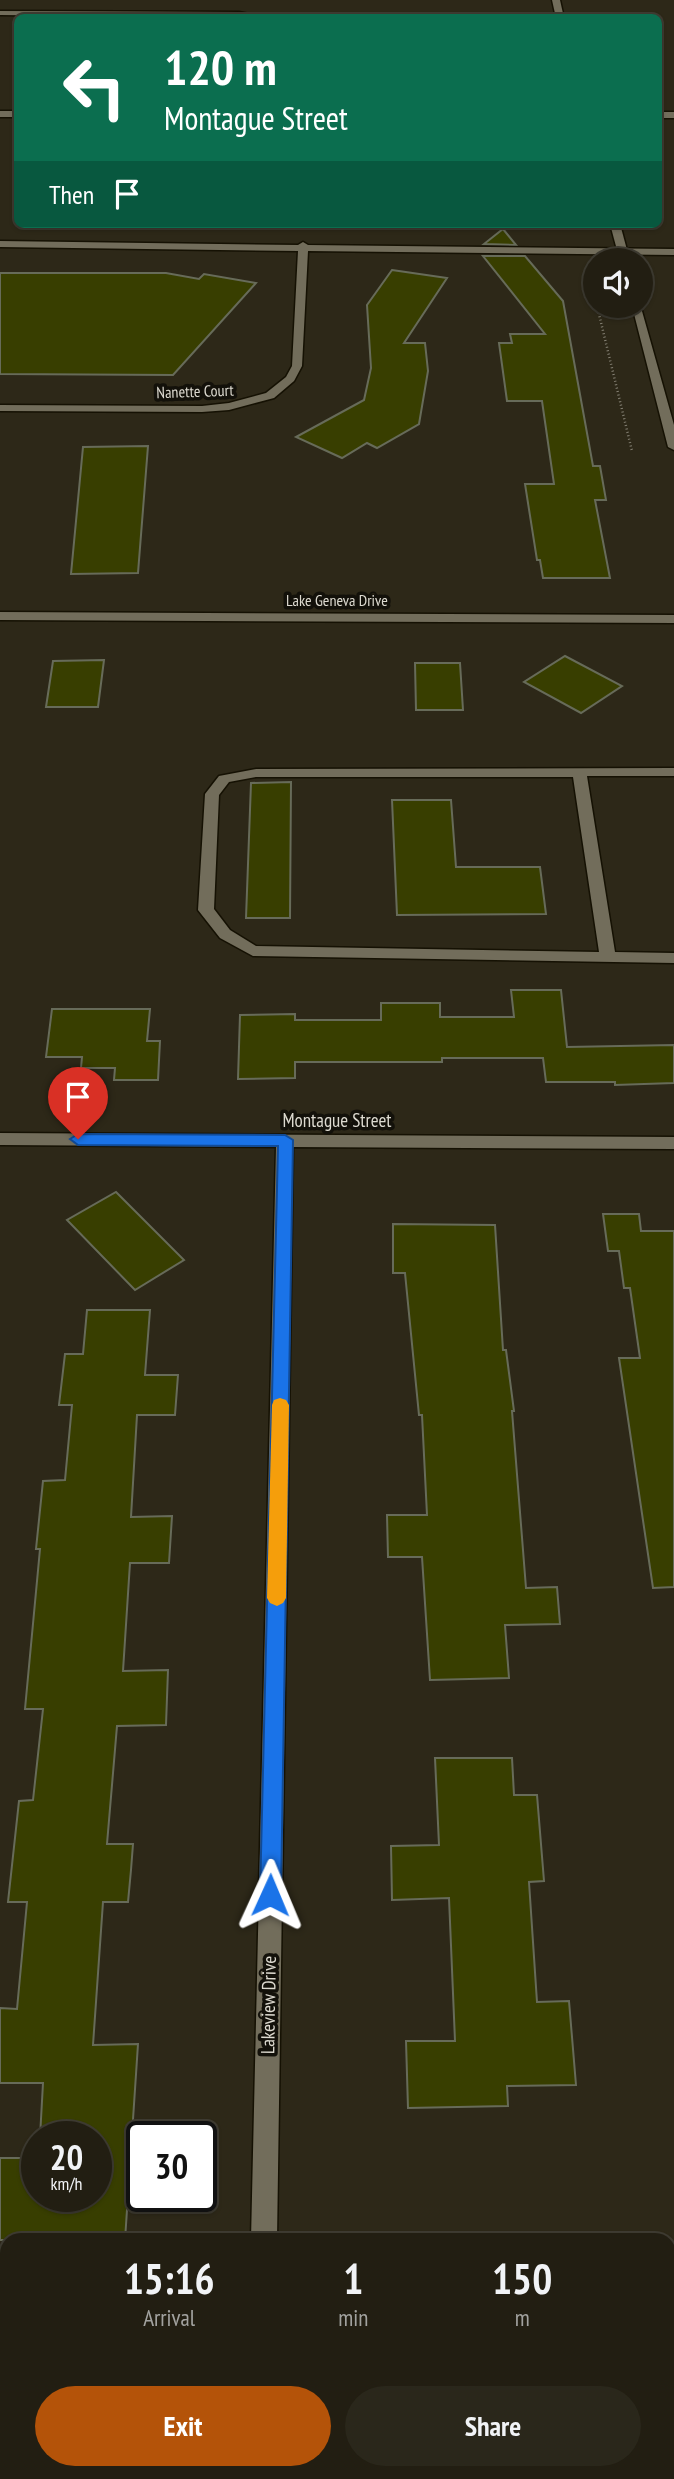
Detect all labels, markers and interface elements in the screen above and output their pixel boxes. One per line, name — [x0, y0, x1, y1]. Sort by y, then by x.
text: 120 m — [164, 35, 277, 99]
icon: left — [49, 42, 140, 133]
text: Montague Street — [164, 97, 348, 139]
icon: arrive — [108, 175, 146, 213]
text: Then — [49, 178, 94, 211]
map controls — [583, 248, 653, 318]
button: sound — [583, 248, 653, 318]
street label: Nanette Court — [156, 380, 235, 402]
street label: Lake Geneva Drive — [286, 590, 388, 610]
pin — [48, 1067, 108, 1139]
icon: arrive — [59, 1078, 97, 1116]
street label: Montague Street — [282, 1108, 392, 1132]
position arrow — [233, 1858, 307, 1932]
street label: Lakeview Drive — [255, 1955, 281, 2054]
speed limit sign: 30 — [126, 2121, 217, 2212]
text: 20 — [50, 2134, 83, 2180]
text: km/h — [51, 2172, 82, 2195]
text: 15:16 — [124, 2251, 215, 2306]
text: 1 — [343, 2251, 363, 2306]
text: 150 — [492, 2251, 552, 2306]
text: Arrival — [143, 2303, 195, 2332]
text: min — [338, 2303, 368, 2332]
text: m — [515, 2303, 530, 2332]
button: Exit — [35, 2386, 331, 2466]
button: Share — [345, 2386, 641, 2466]

